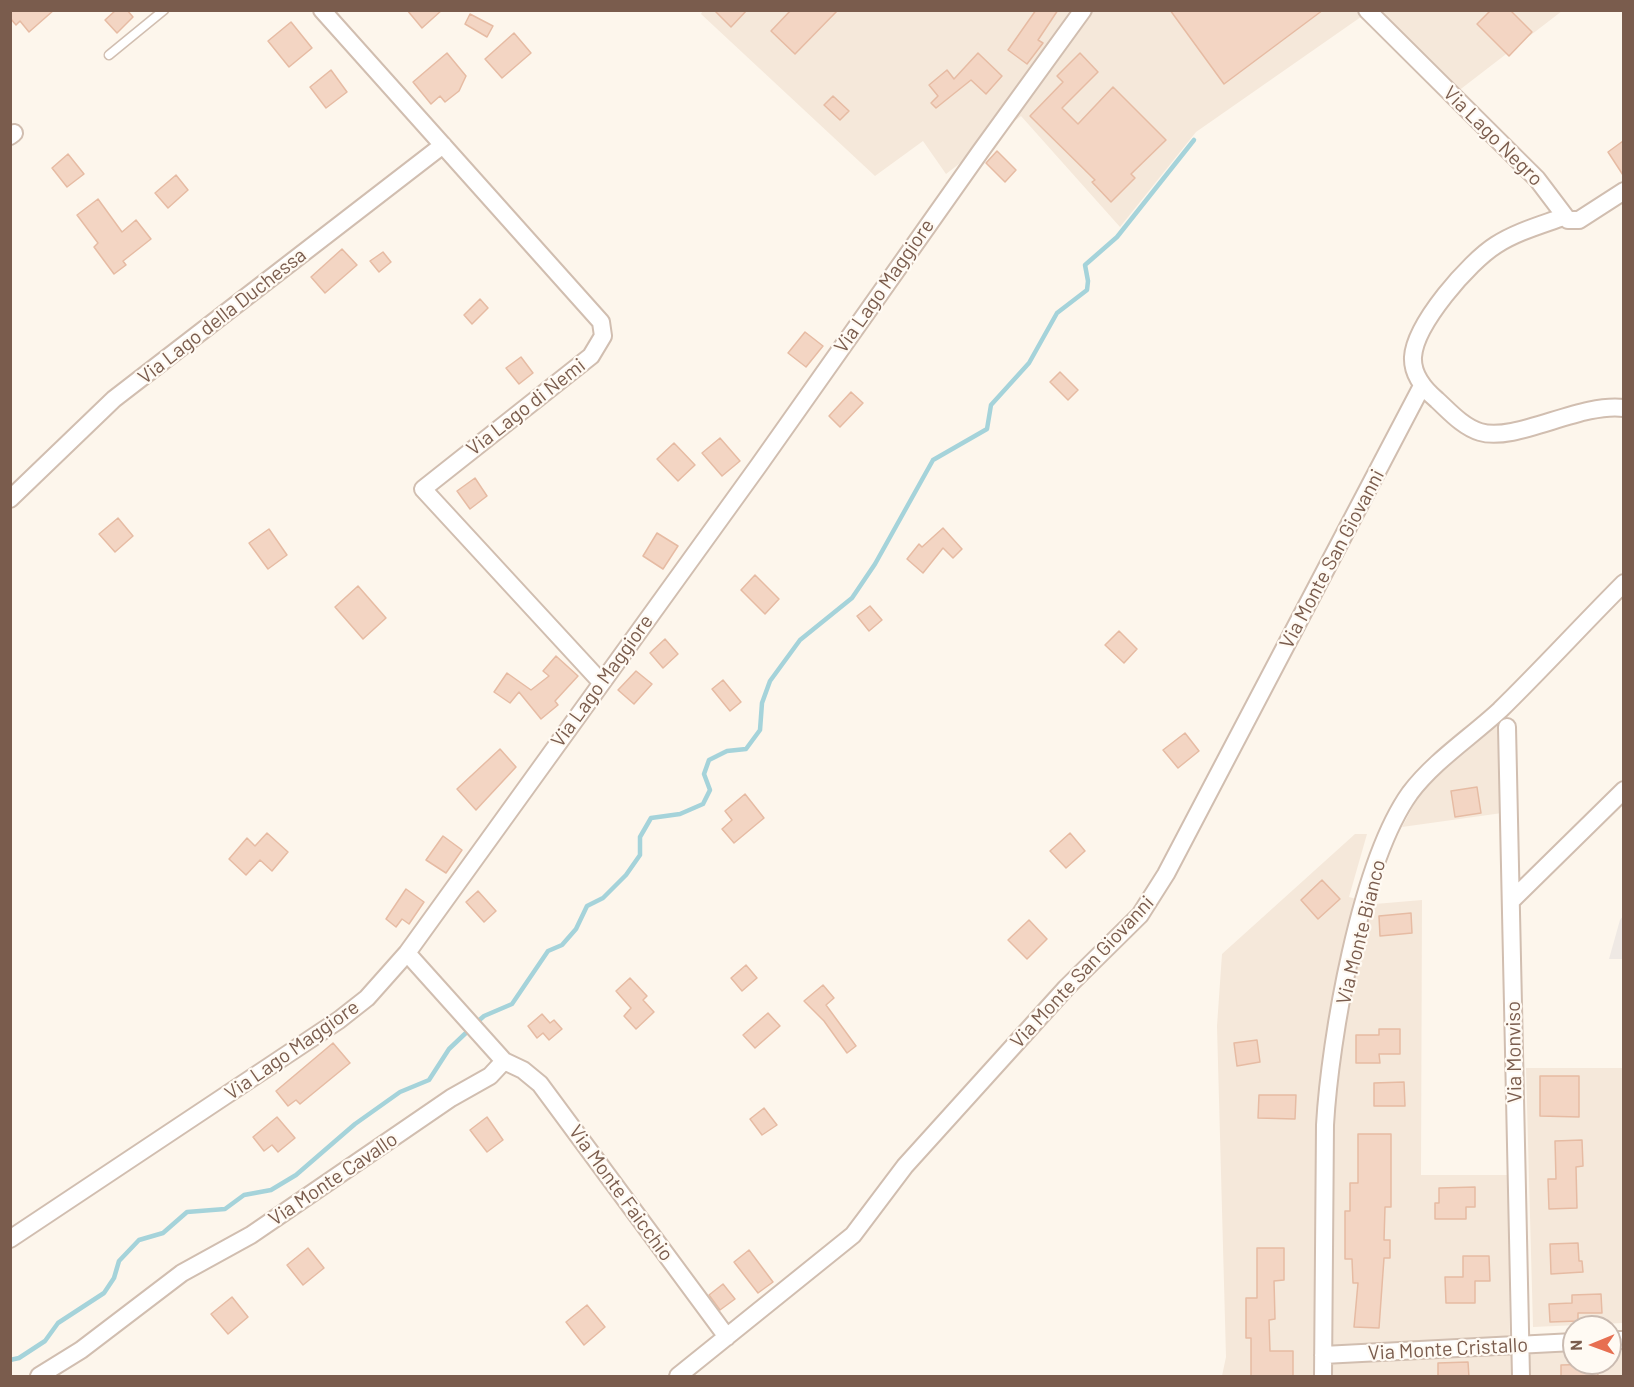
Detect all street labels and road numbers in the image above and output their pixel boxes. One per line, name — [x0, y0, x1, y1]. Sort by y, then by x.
street label: Via Lago Negro — [1438, 81, 1548, 191]
street label: Via Lago Maggiore — [829, 214, 939, 358]
street label: Via Lago della Duchessa — [133, 243, 311, 389]
street label: Via Lago di Nemi — [462, 353, 590, 461]
street label: Via Monte San Giovanni — [1275, 465, 1389, 653]
street label: Via Lago Maggiore — [546, 610, 658, 752]
street label: Via Monte Bianco — [1331, 857, 1391, 1007]
street label: Via Monte San Giovanni — [1005, 891, 1159, 1053]
street label: Via Lago Maggiore — [220, 995, 364, 1105]
street label: Via Monviso — [1501, 1001, 1527, 1103]
street label: Via Monte Faicchio — [564, 1120, 678, 1266]
street label: Via Monte Cavallo — [264, 1127, 402, 1231]
street label: Via Monte Cristallo — [1367, 1333, 1529, 1365]

